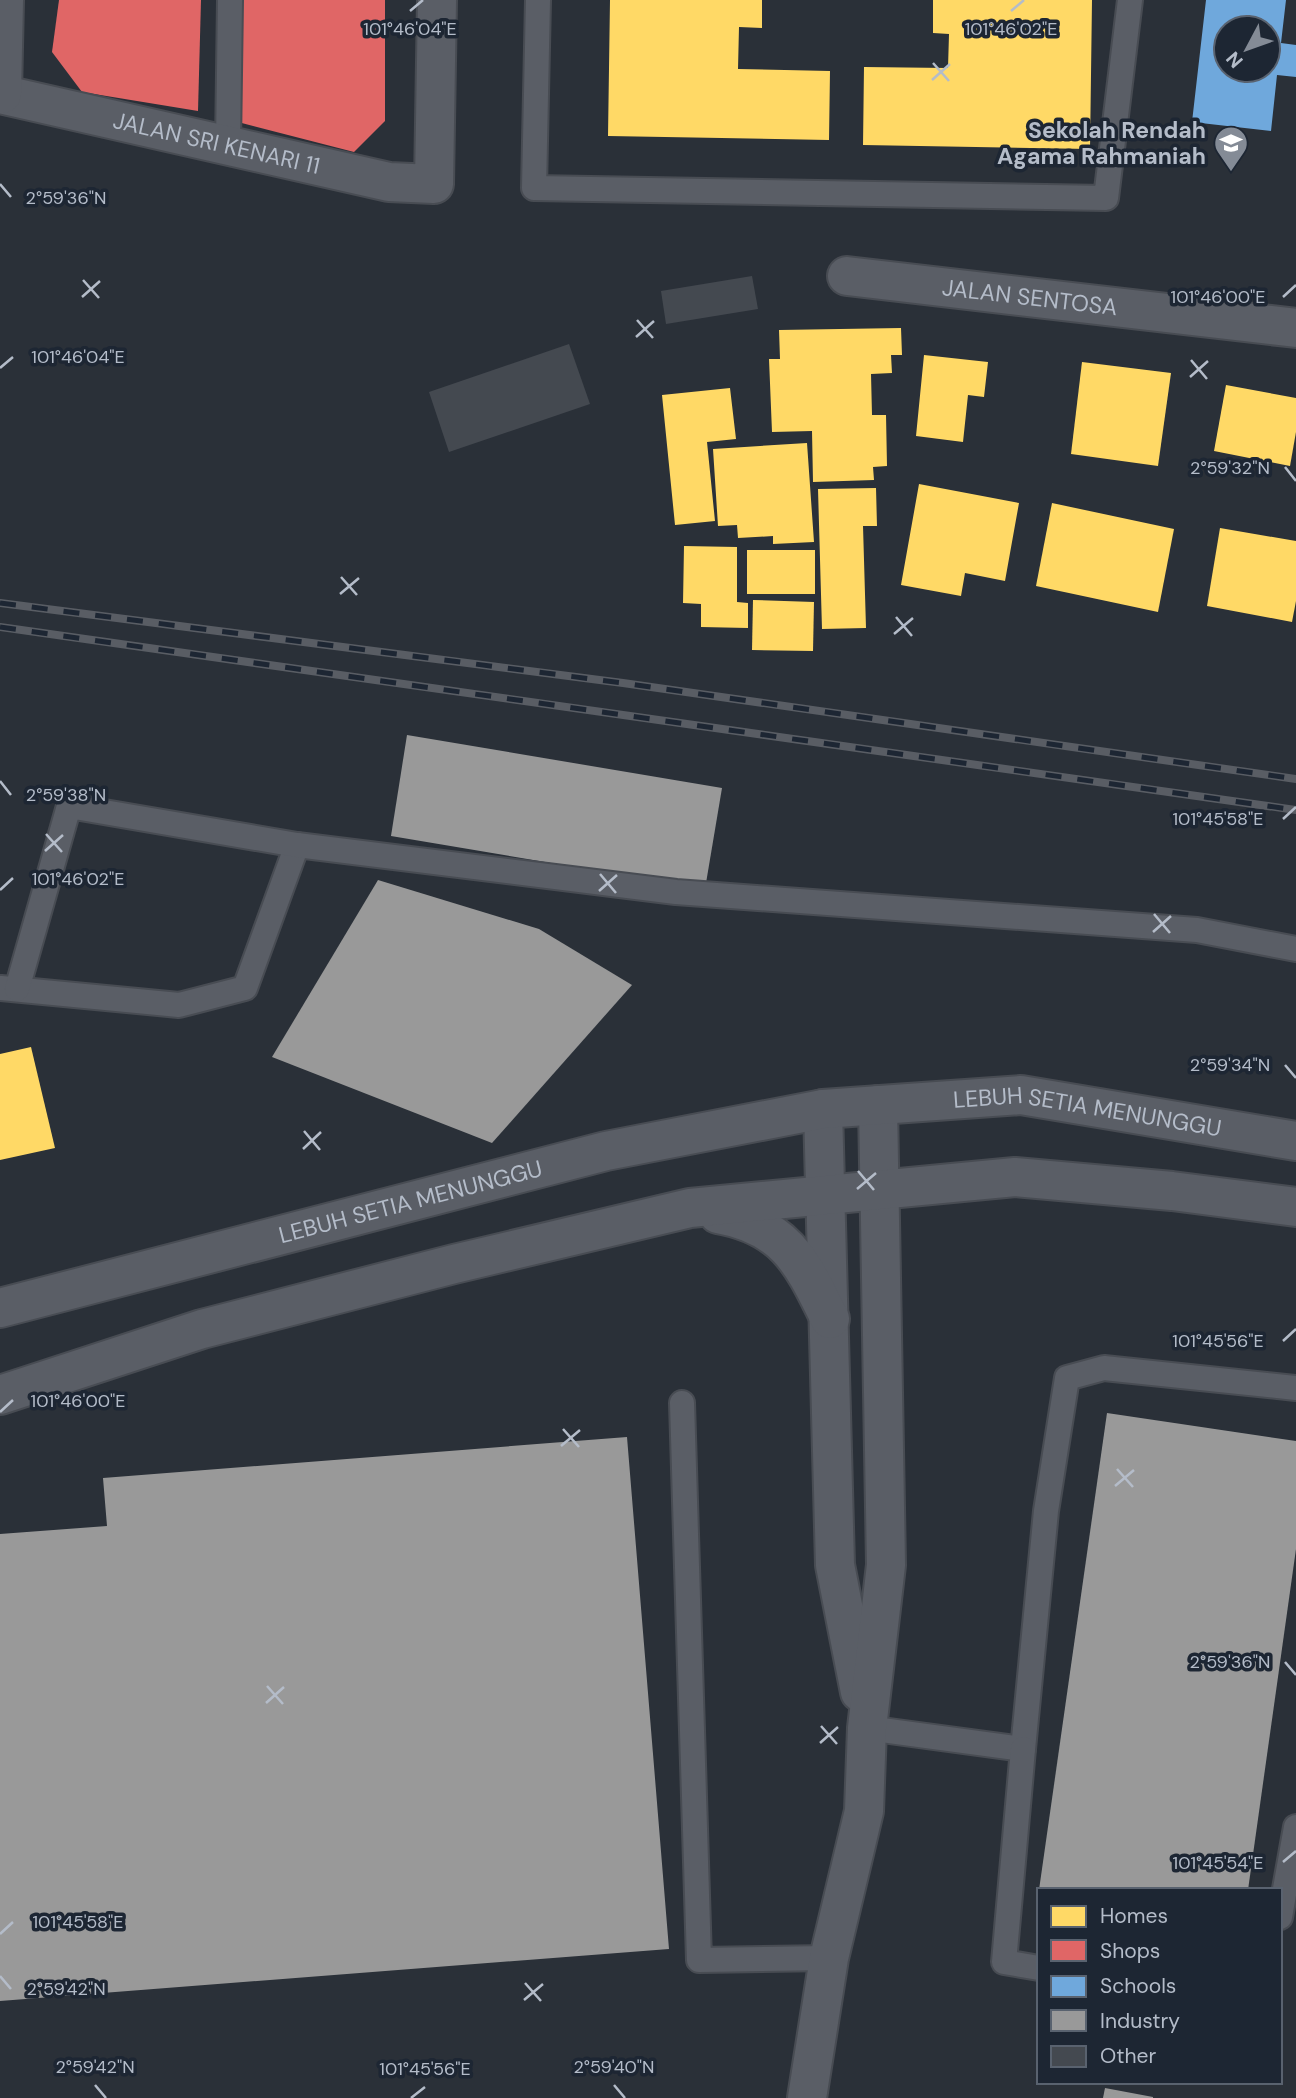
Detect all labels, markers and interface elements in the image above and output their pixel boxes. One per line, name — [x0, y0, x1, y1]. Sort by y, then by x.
north arrow — [1212, 14, 1282, 84]
text: 101°46'04"E — [363, 17, 457, 41]
text: 101°46'02"E — [965, 17, 1057, 41]
text: N — [1221, 46, 1249, 73]
street label: JALAN SRI KENARI 11 — [110, 105, 323, 181]
place label: Sekolah Rendah Agama Rahmaniah — [997, 115, 1206, 171]
school or university icon: Sekolah Rendah Agama Rahmaniah — [1212, 124, 1250, 173]
text: 2°59'36"N — [26, 186, 106, 210]
street label: JALAN SENTOSA — [940, 272, 1119, 322]
text: 101°46'00"E — [1171, 285, 1265, 309]
text: 101°46'04"E — [31, 345, 125, 369]
text: 2°59'32"N — [1190, 456, 1270, 480]
text: 2°59'38"N — [26, 783, 106, 807]
text: 101°45'58"E — [1173, 807, 1263, 831]
text: 101°46'02"E — [32, 867, 124, 891]
text: 2°59'34"N — [1190, 1053, 1270, 1077]
street label: LEBUH SETIA MENUNGGU — [952, 1080, 1224, 1143]
street label: LEBUH SETIA MENUNGGU — [275, 1153, 545, 1250]
text: 101°45'56"E — [1172, 1329, 1264, 1353]
text: 101°46'00"E — [31, 1389, 125, 1413]
text: 2°59'36"N — [1190, 1650, 1270, 1674]
text: 101°45'54"E — [1173, 1851, 1263, 1875]
legend — [1037, 1888, 1282, 2084]
text: Homes — [1100, 1902, 1168, 1930]
text: 101°45'58"E — [33, 1910, 123, 1934]
text: Shops — [1100, 1937, 1160, 1965]
text: Schools — [1100, 1972, 1176, 2000]
text: 2°59'42"N — [26, 1977, 106, 2001]
text: Industry — [1100, 2007, 1180, 2035]
text: Other — [1100, 2042, 1156, 2070]
text: 2°59'42"N — [55, 2055, 135, 2079]
text: 2°59'40"N — [573, 2055, 655, 2079]
text: 101°45'56"E — [379, 2057, 471, 2081]

